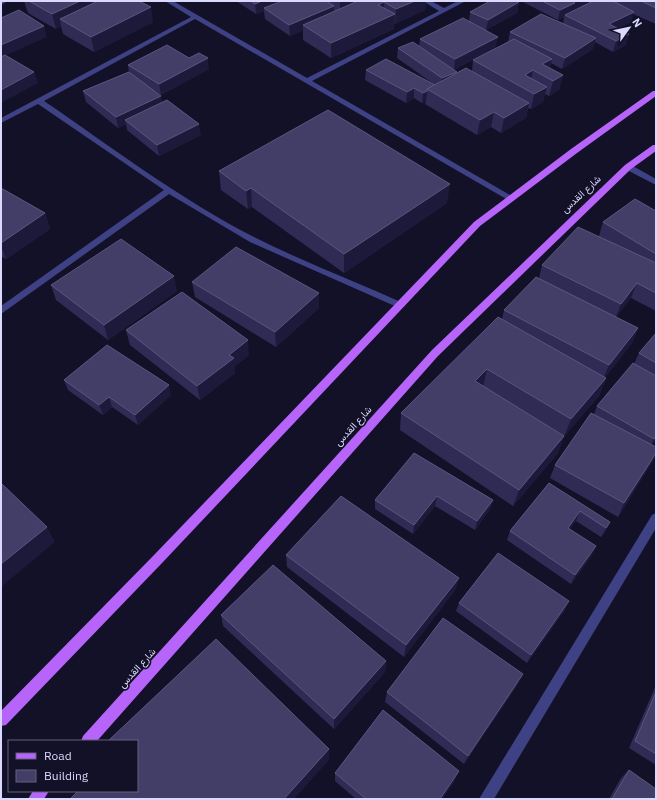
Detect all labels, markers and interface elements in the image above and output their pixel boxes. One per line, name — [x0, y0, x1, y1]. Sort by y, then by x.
north arrow — [609, 8, 649, 48]
text: N — [629, 15, 645, 30]
street label: شارع القدس — [558, 172, 604, 216]
street label: شارع القدس — [332, 403, 375, 449]
street label: شارع القدس — [116, 645, 159, 691]
legend — [8, 740, 138, 792]
text: Road — [44, 748, 72, 763]
text: Building — [44, 768, 89, 783]

